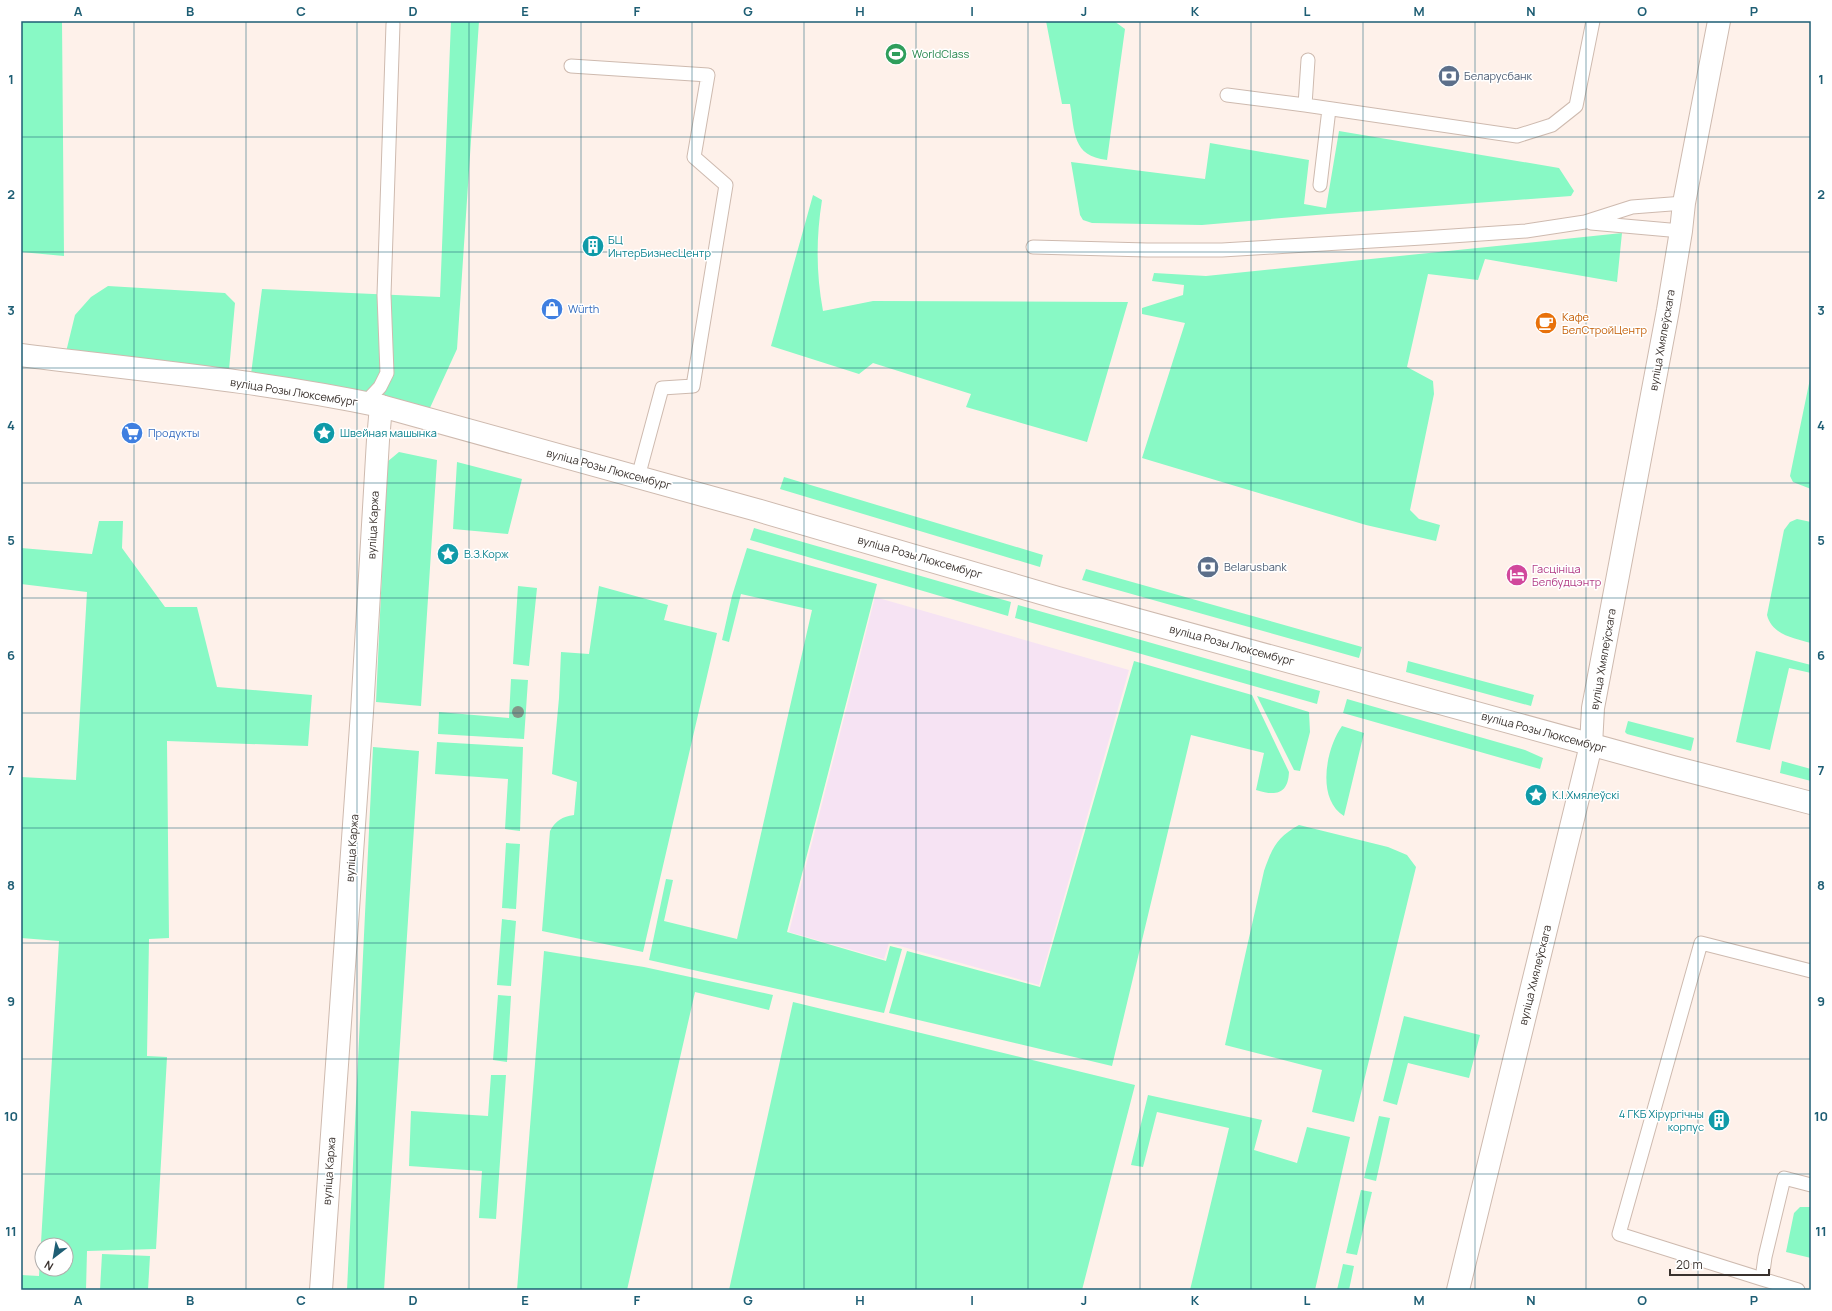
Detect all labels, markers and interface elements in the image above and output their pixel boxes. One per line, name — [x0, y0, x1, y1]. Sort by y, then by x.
text: A — [74, 2, 83, 20]
text: B — [186, 2, 194, 20]
text: C — [296, 2, 306, 20]
text: D — [408, 2, 418, 20]
text: E — [521, 2, 529, 20]
text: F — [634, 2, 641, 20]
text: G — [743, 2, 753, 20]
text: H — [855, 2, 865, 20]
text: I — [970, 2, 974, 20]
text: J — [1081, 2, 1087, 20]
text: K — [1191, 2, 1200, 20]
text: L — [1304, 2, 1311, 20]
text: M — [1413, 2, 1425, 20]
text: N — [1526, 2, 1536, 20]
text: O — [1637, 2, 1647, 20]
text: P — [1750, 2, 1758, 20]
sports icon: WorldClass — [883, 41, 909, 67]
place label: WorldClass — [912, 46, 970, 61]
bank icon: Беларусбанк — [1436, 63, 1462, 89]
place label: Беларусбанк — [1464, 68, 1533, 83]
text: 1 — [8, 70, 14, 88]
text: 1 — [1818, 70, 1824, 88]
text: 2 — [7, 185, 15, 203]
text: 2 — [1817, 185, 1825, 203]
place label: БЦ ИнтерБизнесЦентр — [608, 232, 711, 260]
building icon: БЦ ИнтерБизнесЦентр — [580, 233, 606, 259]
street label: вуліца Хмялеўскага — [1645, 288, 1678, 392]
shop icon: Würth — [539, 296, 565, 322]
text: 3 — [7, 301, 15, 319]
place label: Würth — [568, 301, 599, 316]
text: 3 — [1817, 301, 1825, 319]
place label: Кафе БелСтройЦентр — [1562, 309, 1648, 337]
cafe icon: Кафе БелСтройЦентр — [1533, 310, 1559, 336]
street label: вуліца Розы Люксембург — [229, 374, 359, 409]
text: 4 — [7, 416, 15, 434]
text: 4 — [1817, 416, 1825, 434]
supermarket icon: Продукты — [119, 420, 145, 446]
place icon: Швейная машынка — [311, 420, 337, 446]
place label: Продукты — [148, 425, 199, 440]
place label: Швейная машынка — [340, 425, 437, 440]
street label: вуліца Розы Люксембург — [545, 445, 673, 492]
street label: вуліца Каржа — [363, 491, 382, 559]
text: 5 — [7, 531, 15, 549]
text: 5 — [1817, 531, 1825, 549]
street label: вуліца Розы Люксембург — [856, 532, 984, 582]
place icon: В.З.Корж — [435, 541, 461, 567]
place label: В.З.Корж — [464, 546, 509, 561]
bank icon: Belarusbank — [1195, 554, 1221, 580]
place label: Belarusbank — [1224, 559, 1287, 574]
place label: Гасцініца Белбудцэнтр — [1532, 561, 1602, 589]
hotel icon: Гасцініца Белбудцэнтр — [1504, 562, 1530, 588]
street label: вуліца Хмялеўскага — [1586, 607, 1619, 711]
street label: вуліца Розы Люксембург — [1168, 621, 1296, 668]
text: 6 — [7, 646, 15, 664]
text: 6 — [1817, 646, 1825, 664]
street label: вуліца Розы Люксембург — [1480, 708, 1608, 755]
text: 7 — [8, 761, 15, 779]
text: 7 — [1818, 761, 1825, 779]
place icon: К.І.Хмялеўскі — [1523, 782, 1549, 808]
place label: К.І.Хмялеўскі — [1552, 787, 1619, 802]
street label: вуліца Каржа — [342, 814, 361, 882]
text: 8 — [7, 876, 15, 894]
text: 8 — [1817, 876, 1825, 894]
street label: вуліца Хмялеўскага — [1515, 923, 1554, 1027]
text: 9 — [7, 992, 15, 1010]
text: 9 — [1817, 992, 1825, 1010]
place label: 4 ГКБ Хірургічны корпус — [1619, 1106, 1704, 1134]
text: 10 — [4, 1107, 18, 1125]
building icon: 4 ГКБ Хірургічны корпус — [1706, 1107, 1732, 1133]
text: 10 — [1814, 1107, 1828, 1125]
street label: вуліца Каржа — [319, 1137, 338, 1205]
text: 11 — [5, 1222, 17, 1240]
text: 11 — [1815, 1222, 1827, 1240]
north arrow — [34, 1237, 74, 1277]
scale bar — [1670, 1251, 1769, 1277]
text: 20 m — [1676, 1256, 1703, 1273]
text: N — [41, 1257, 56, 1274]
text: A — [74, 1291, 83, 1309]
text: B — [186, 1291, 194, 1309]
text: C — [296, 1291, 306, 1309]
text: D — [408, 1291, 418, 1309]
text: E — [521, 1291, 529, 1309]
text: F — [634, 1291, 641, 1309]
text: G — [743, 1291, 753, 1309]
text: H — [855, 1291, 865, 1309]
text: I — [970, 1291, 974, 1309]
text: J — [1081, 1291, 1087, 1309]
text: K — [1191, 1291, 1200, 1309]
text: L — [1304, 1291, 1311, 1309]
text: M — [1413, 1291, 1425, 1309]
text: N — [1526, 1291, 1536, 1309]
text: O — [1637, 1291, 1647, 1309]
text: P — [1750, 1291, 1758, 1309]

